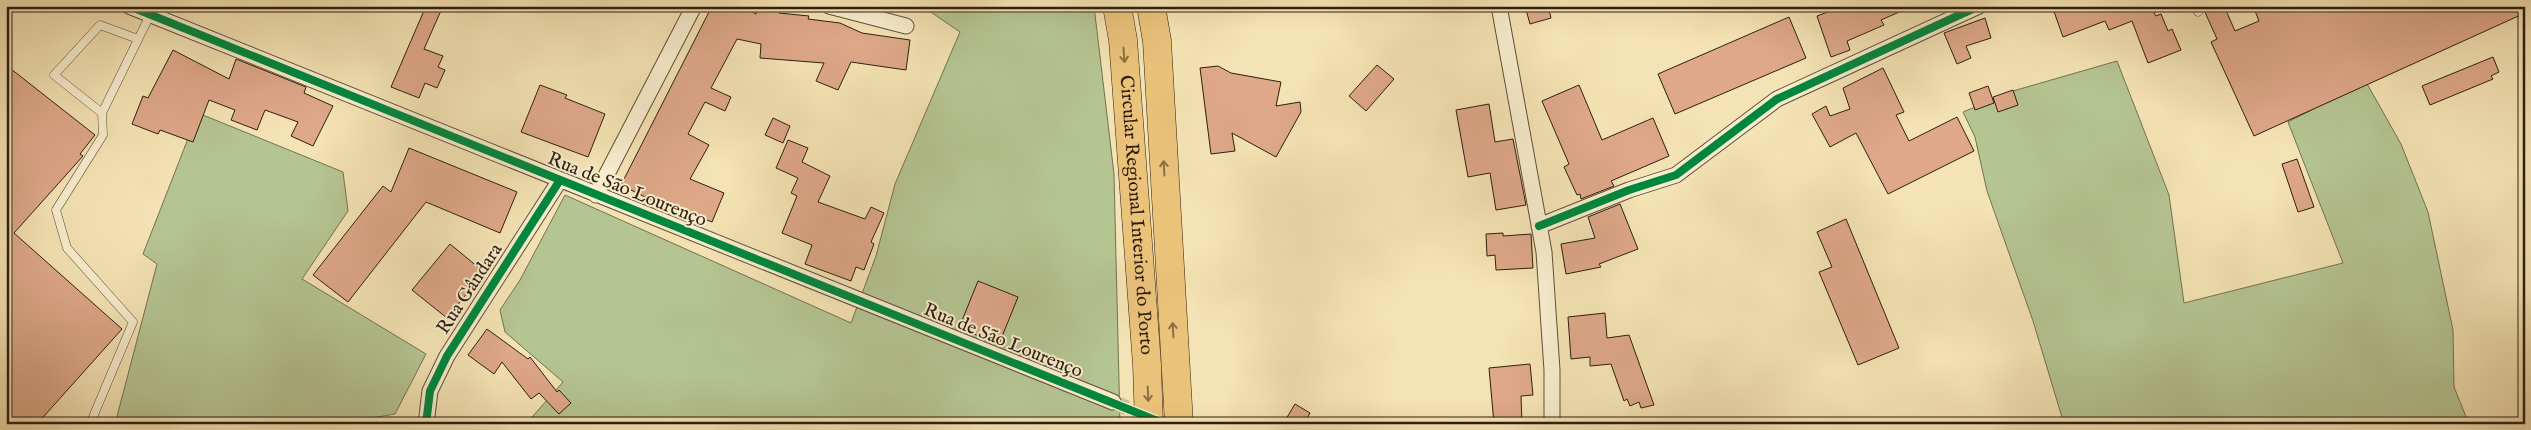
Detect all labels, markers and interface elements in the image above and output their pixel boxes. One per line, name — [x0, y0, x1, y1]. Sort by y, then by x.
one-way arrow — [1119, 46, 1129, 62]
street label: Circular Regional Interior do Porto — [1114, 74, 1158, 356]
street label: Rua de São Lourenço — [544, 147, 710, 233]
one-way arrow — [1160, 160, 1169, 176]
street label: Rua Gândara — [432, 238, 509, 339]
street label: Rua de São Lourenço — [920, 298, 1086, 384]
one-way arrow — [1169, 322, 1178, 338]
one-way arrow — [1143, 386, 1153, 402]

